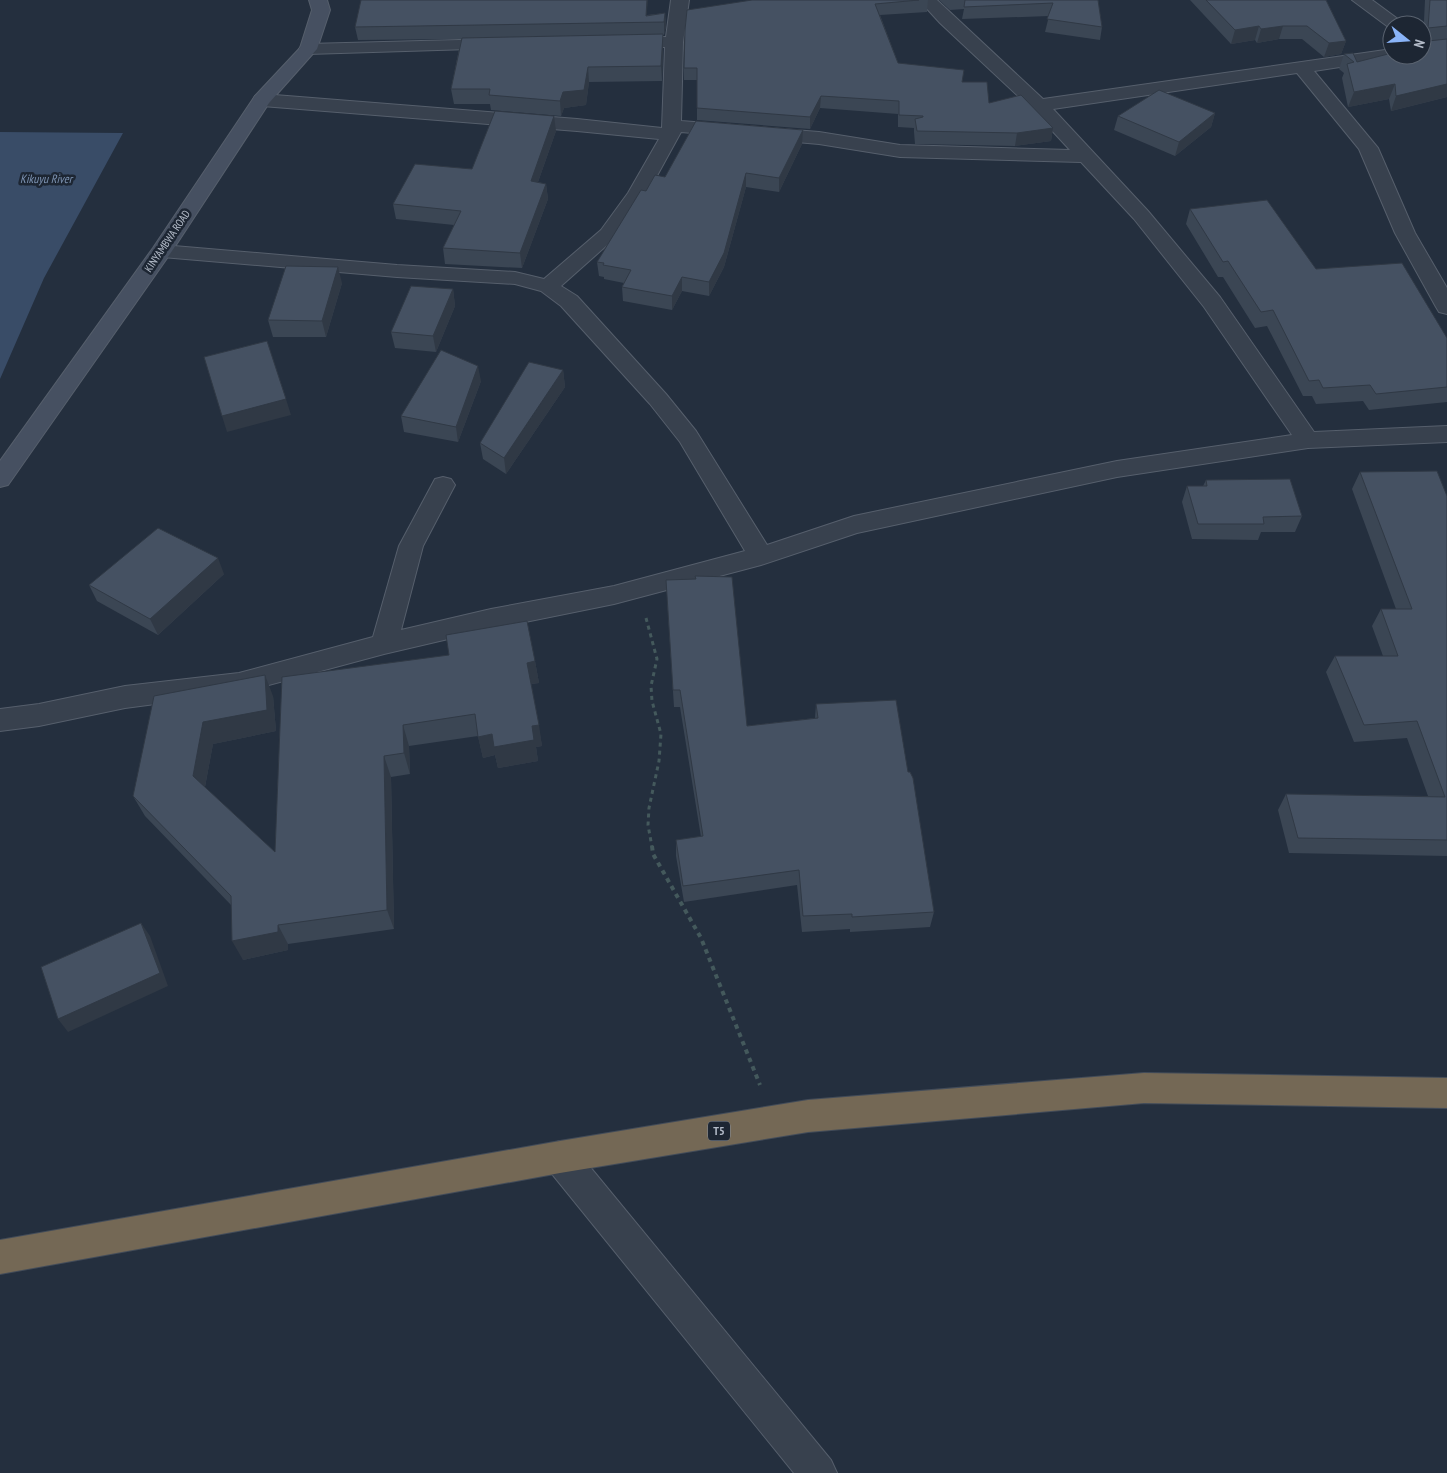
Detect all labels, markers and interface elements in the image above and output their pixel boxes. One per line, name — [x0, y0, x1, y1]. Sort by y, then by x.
north arrow — [1382, 15, 1432, 65]
text: N — [1410, 38, 1429, 50]
water label: Kikuyu River — [20, 171, 74, 186]
street label: KINYAMBWA ROAD — [141, 207, 193, 275]
road number: T5 — [708, 1122, 730, 1140]

